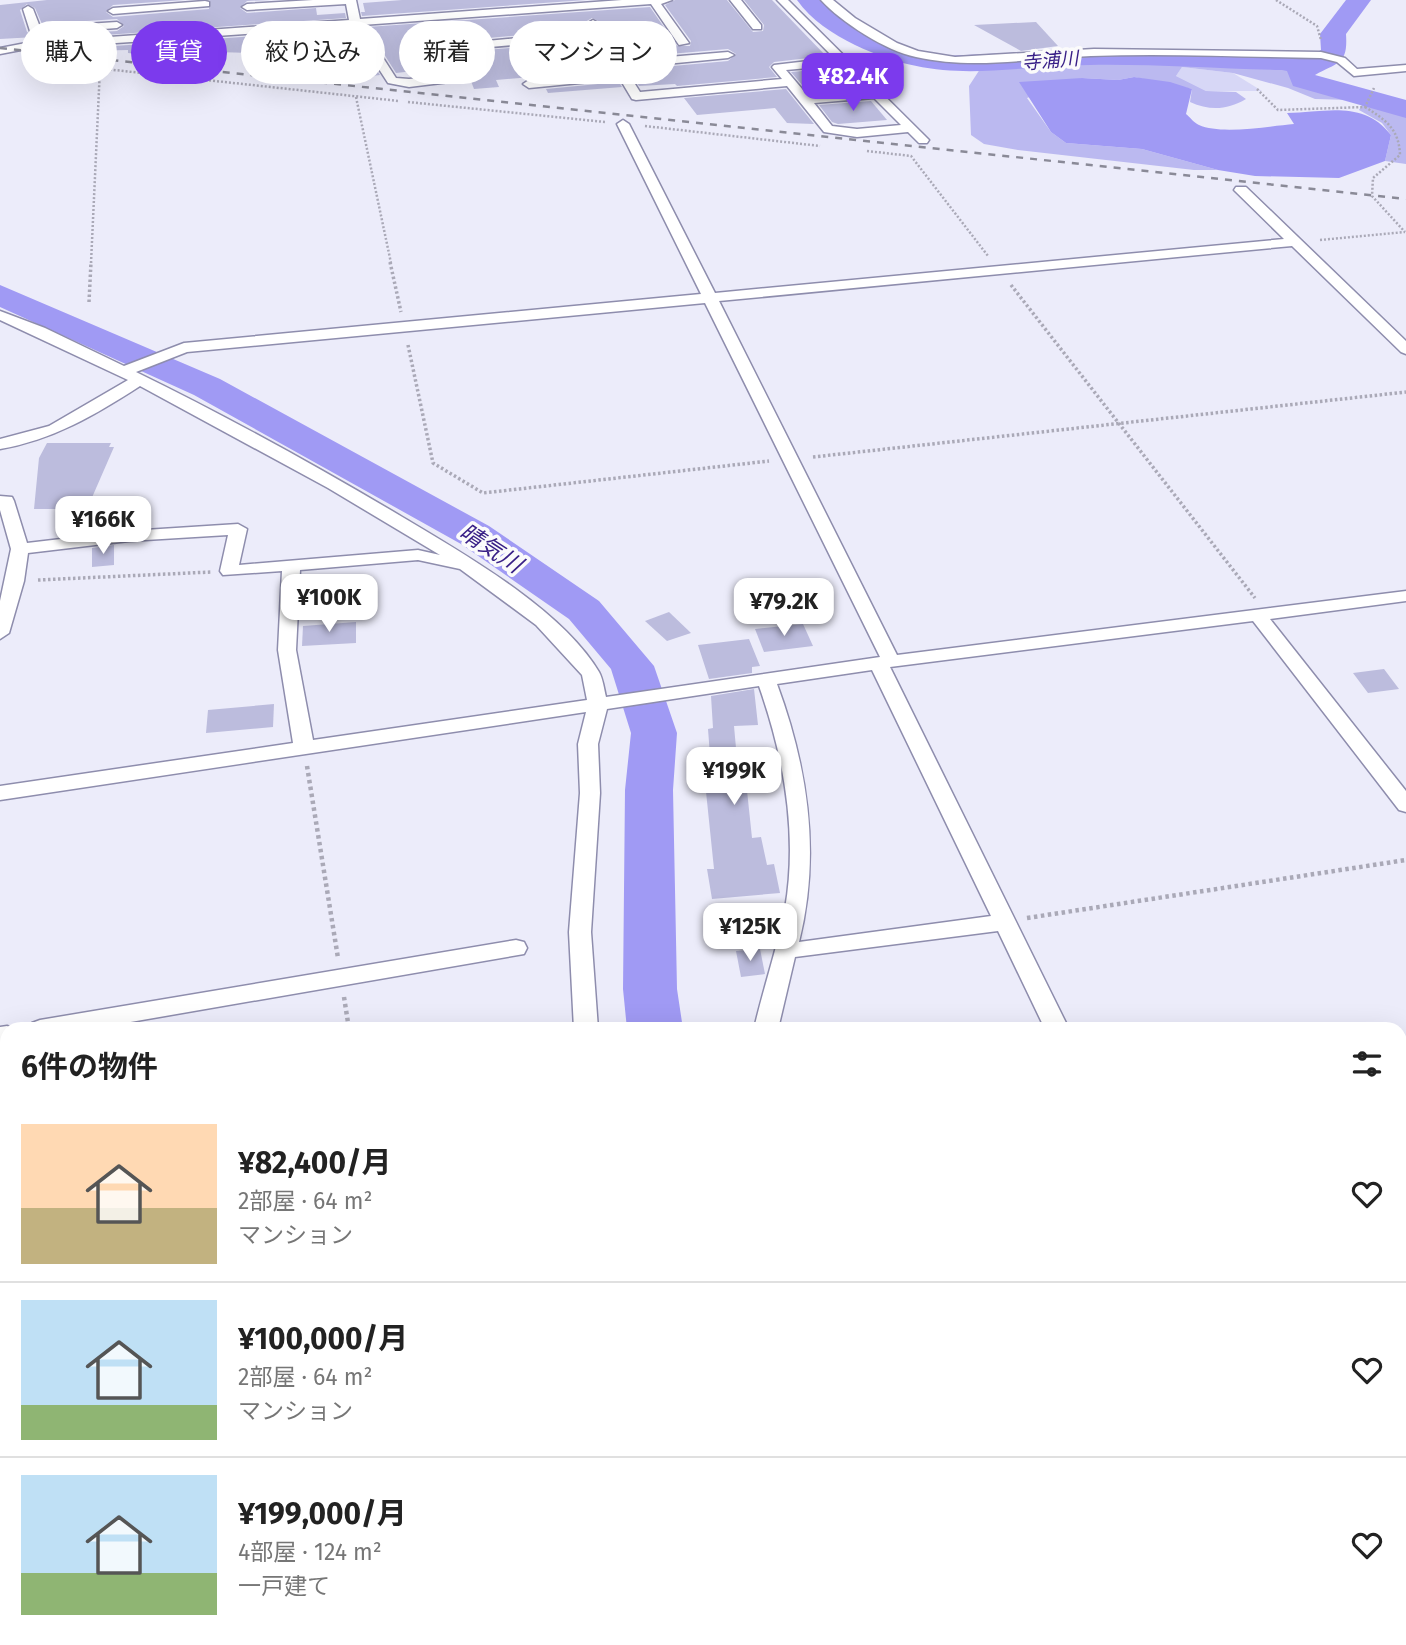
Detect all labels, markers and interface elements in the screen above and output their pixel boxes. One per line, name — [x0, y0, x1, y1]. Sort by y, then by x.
chip: 購入 — [21, 21, 117, 84]
chip: 賃貸 — [131, 21, 227, 84]
chip: 絞り込み — [241, 21, 385, 84]
chip: 新着 — [399, 21, 495, 84]
chip: マンション — [509, 21, 677, 84]
water label: 寺浦川 — [1021, 46, 1081, 74]
pin: ¥82.4K — [796, 54, 910, 113]
text: ¥82.4K — [818, 62, 888, 90]
pin: ¥166K — [54, 496, 152, 556]
text: ¥166K — [71, 505, 135, 533]
water label: 晴気川 — [454, 517, 530, 580]
pin: ¥100K — [280, 574, 378, 634]
pin: ¥79.2K — [727, 578, 841, 638]
text: ¥100K — [297, 583, 361, 611]
text: ¥79.2K — [750, 587, 818, 615]
pin: ¥199K — [685, 748, 783, 807]
text: ¥199K — [702, 756, 766, 784]
pin: ¥125K — [701, 904, 799, 963]
text: ¥125K — [719, 912, 781, 940]
icon: filters — [1348, 1045, 1386, 1083]
text: 6件の物件 — [21, 1049, 158, 1085]
text: ¥82,400/月 — [238, 1145, 392, 1181]
icon: home — [77, 1152, 161, 1236]
icon: heart — [1348, 1175, 1386, 1213]
text: 2部屋 · 64 m² — [238, 1187, 372, 1215]
text: マンション — [238, 1221, 353, 1249]
text: ¥100,000/月 — [238, 1321, 408, 1357]
icon: home — [77, 1328, 161, 1412]
icon: heart — [1348, 1351, 1386, 1389]
text: 2部屋 · 64 m² — [238, 1363, 372, 1391]
text: マンション — [238, 1397, 353, 1425]
text: ¥199,000/月 — [238, 1496, 407, 1532]
icon: home — [77, 1503, 161, 1587]
icon: heart — [1348, 1526, 1386, 1564]
text: 4部屋 · 124 m² — [238, 1538, 382, 1566]
text: 一戸建て — [238, 1572, 330, 1600]

